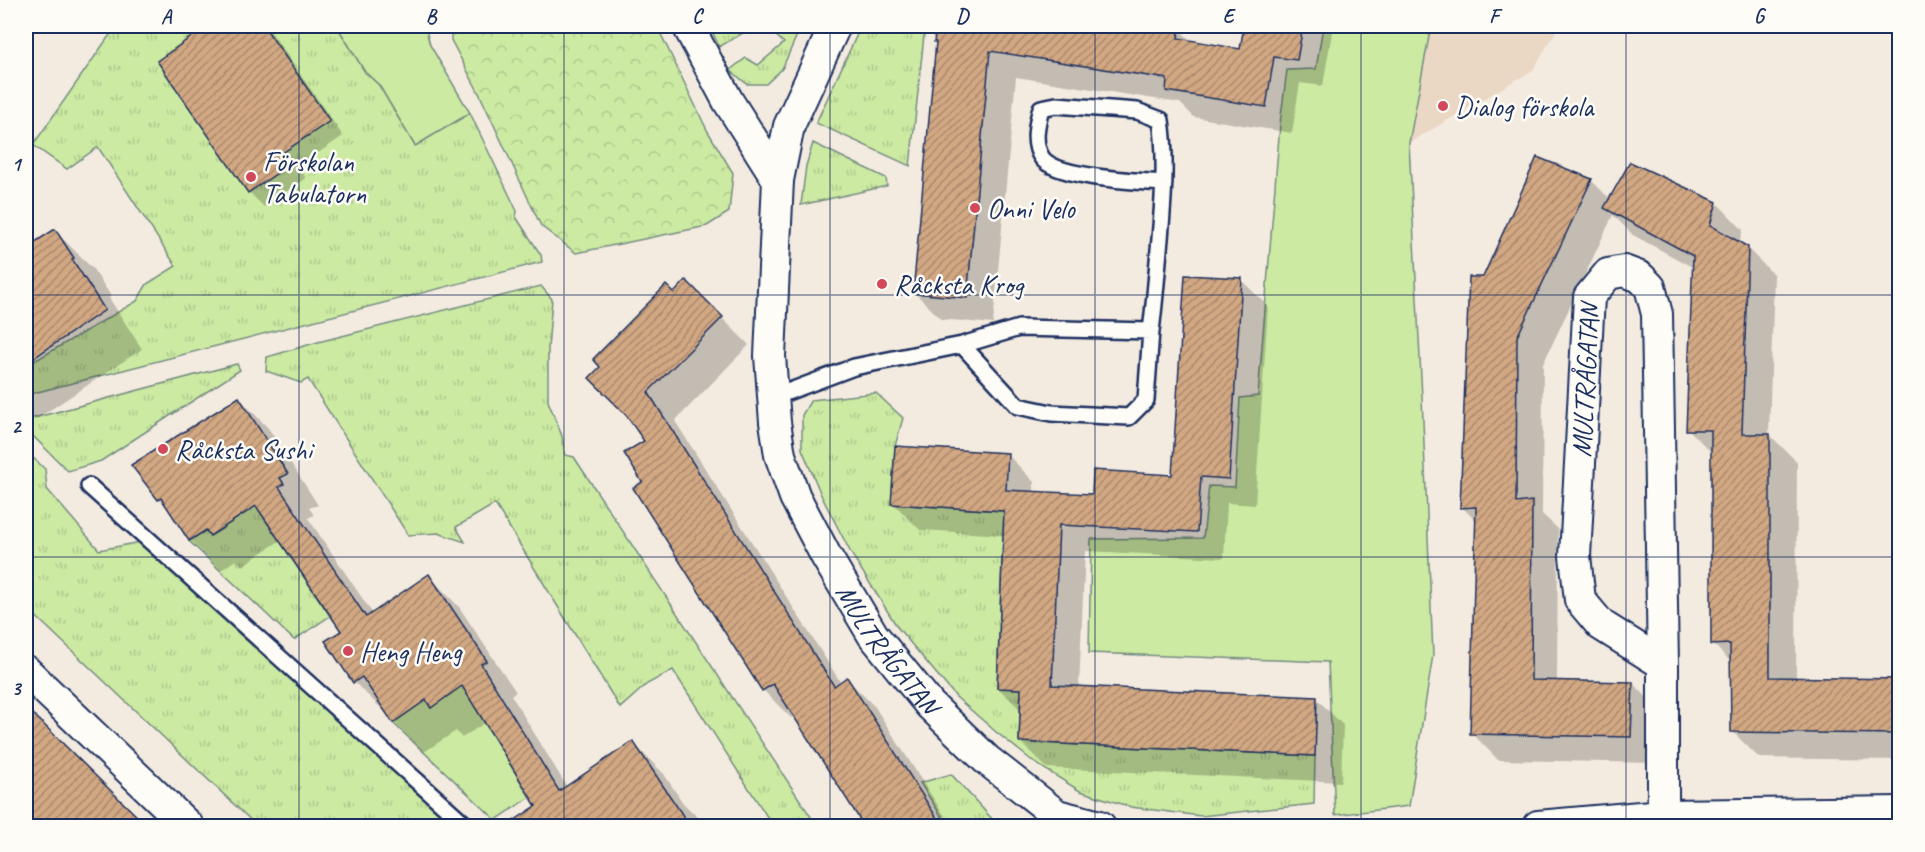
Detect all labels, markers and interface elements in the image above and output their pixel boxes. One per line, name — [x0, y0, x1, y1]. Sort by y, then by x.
text: A — [161, 4, 173, 29]
text: B — [426, 4, 438, 29]
text: C — [692, 4, 704, 29]
text: D — [956, 4, 970, 29]
text: E — [1223, 4, 1237, 29]
text: F — [1489, 4, 1503, 29]
text: G — [1754, 4, 1767, 29]
place label: Dialog förskola — [1455, 89, 1595, 124]
marker: Dialog förskola — [1436, 99, 1450, 113]
place label: Förskolan Tabulatorn — [263, 144, 367, 211]
text: 1 — [12, 152, 23, 177]
marker: Förskolan Tabulatorn — [244, 170, 258, 184]
place label: Onni Velo — [987, 191, 1077, 226]
marker: Onni Velo — [968, 201, 982, 215]
place label: Råcksta Krog — [894, 267, 1025, 302]
marker: Råcksta Krog — [875, 277, 889, 291]
street label: MULTRÅGATAN — [1563, 299, 1606, 458]
text: 2 — [12, 414, 23, 439]
place label: Råcksta Sushi — [175, 432, 315, 467]
marker: Råcksta Sushi — [156, 442, 170, 456]
street label: MULTRÅGATAN — [829, 577, 950, 724]
place label: Heng Heng — [360, 634, 463, 669]
marker: Heng Heng — [341, 644, 355, 658]
text: 3 — [12, 676, 23, 701]

